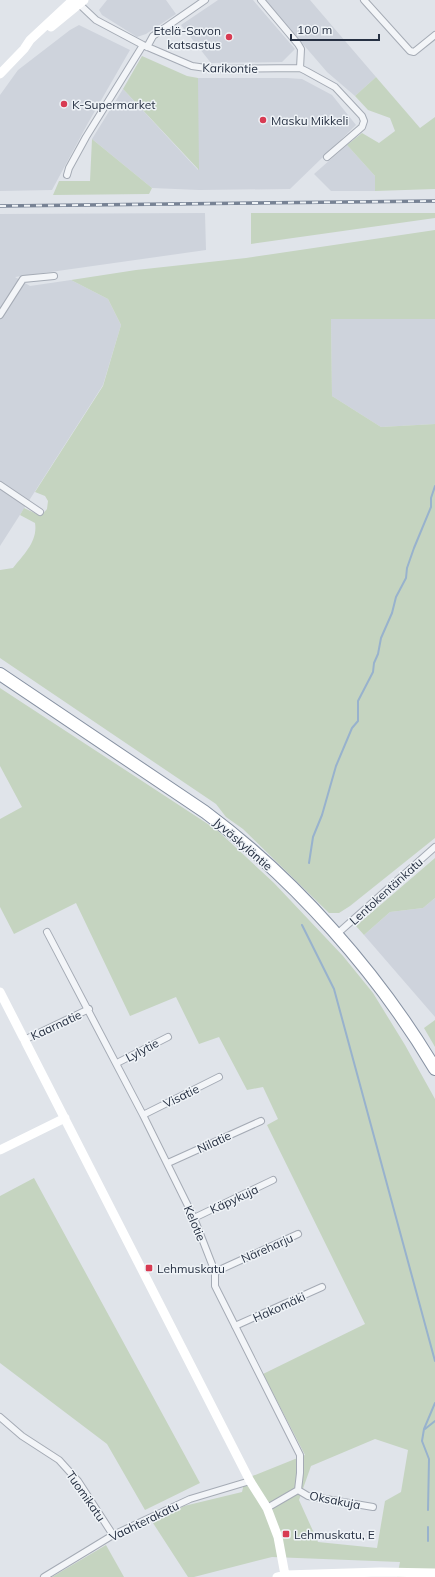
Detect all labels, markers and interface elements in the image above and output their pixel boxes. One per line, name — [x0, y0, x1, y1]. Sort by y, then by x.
scale bar — [291, 16, 379, 42]
text: 100 m — [297, 22, 332, 37]
place label: Etelä-Savon katsastus — [154, 23, 221, 52]
marker: Etelä-Savon katsastus — [224, 32, 234, 42]
street label: Karikontie — [202, 60, 258, 76]
place label: K-Supermarket — [72, 97, 155, 112]
marker: K-Supermarket — [59, 99, 69, 109]
place label: Masku Mikkeli — [271, 113, 348, 128]
marker: Masku Mikkeli — [258, 115, 268, 125]
street label: Jyväskyläntie — [211, 814, 275, 874]
street label: Lentokentänkatu — [346, 854, 426, 928]
street label: Kaarnatie — [28, 1007, 84, 1043]
street label: Lylytie — [123, 1035, 161, 1065]
street label: Visatie — [161, 1081, 201, 1111]
street label: Nilatie — [195, 1128, 233, 1156]
street label: Käpykuja — [208, 1181, 260, 1217]
street label: Kelotie — [181, 1203, 209, 1243]
street label: Näreharju — [239, 1230, 295, 1266]
place label: Lehmuskatu — [157, 1261, 225, 1276]
marker: Lehmuskatu — [144, 1263, 154, 1273]
street label: Hakomäki — [250, 1289, 308, 1325]
street label: Tuomikatu — [63, 1468, 109, 1524]
street label: Oksakuja — [308, 1488, 362, 1512]
street label: Vaahterakatu — [107, 1498, 181, 1544]
place label: Lehmuskatu, E — [294, 1527, 375, 1542]
marker: Lehmuskatu, E — [281, 1529, 291, 1539]

